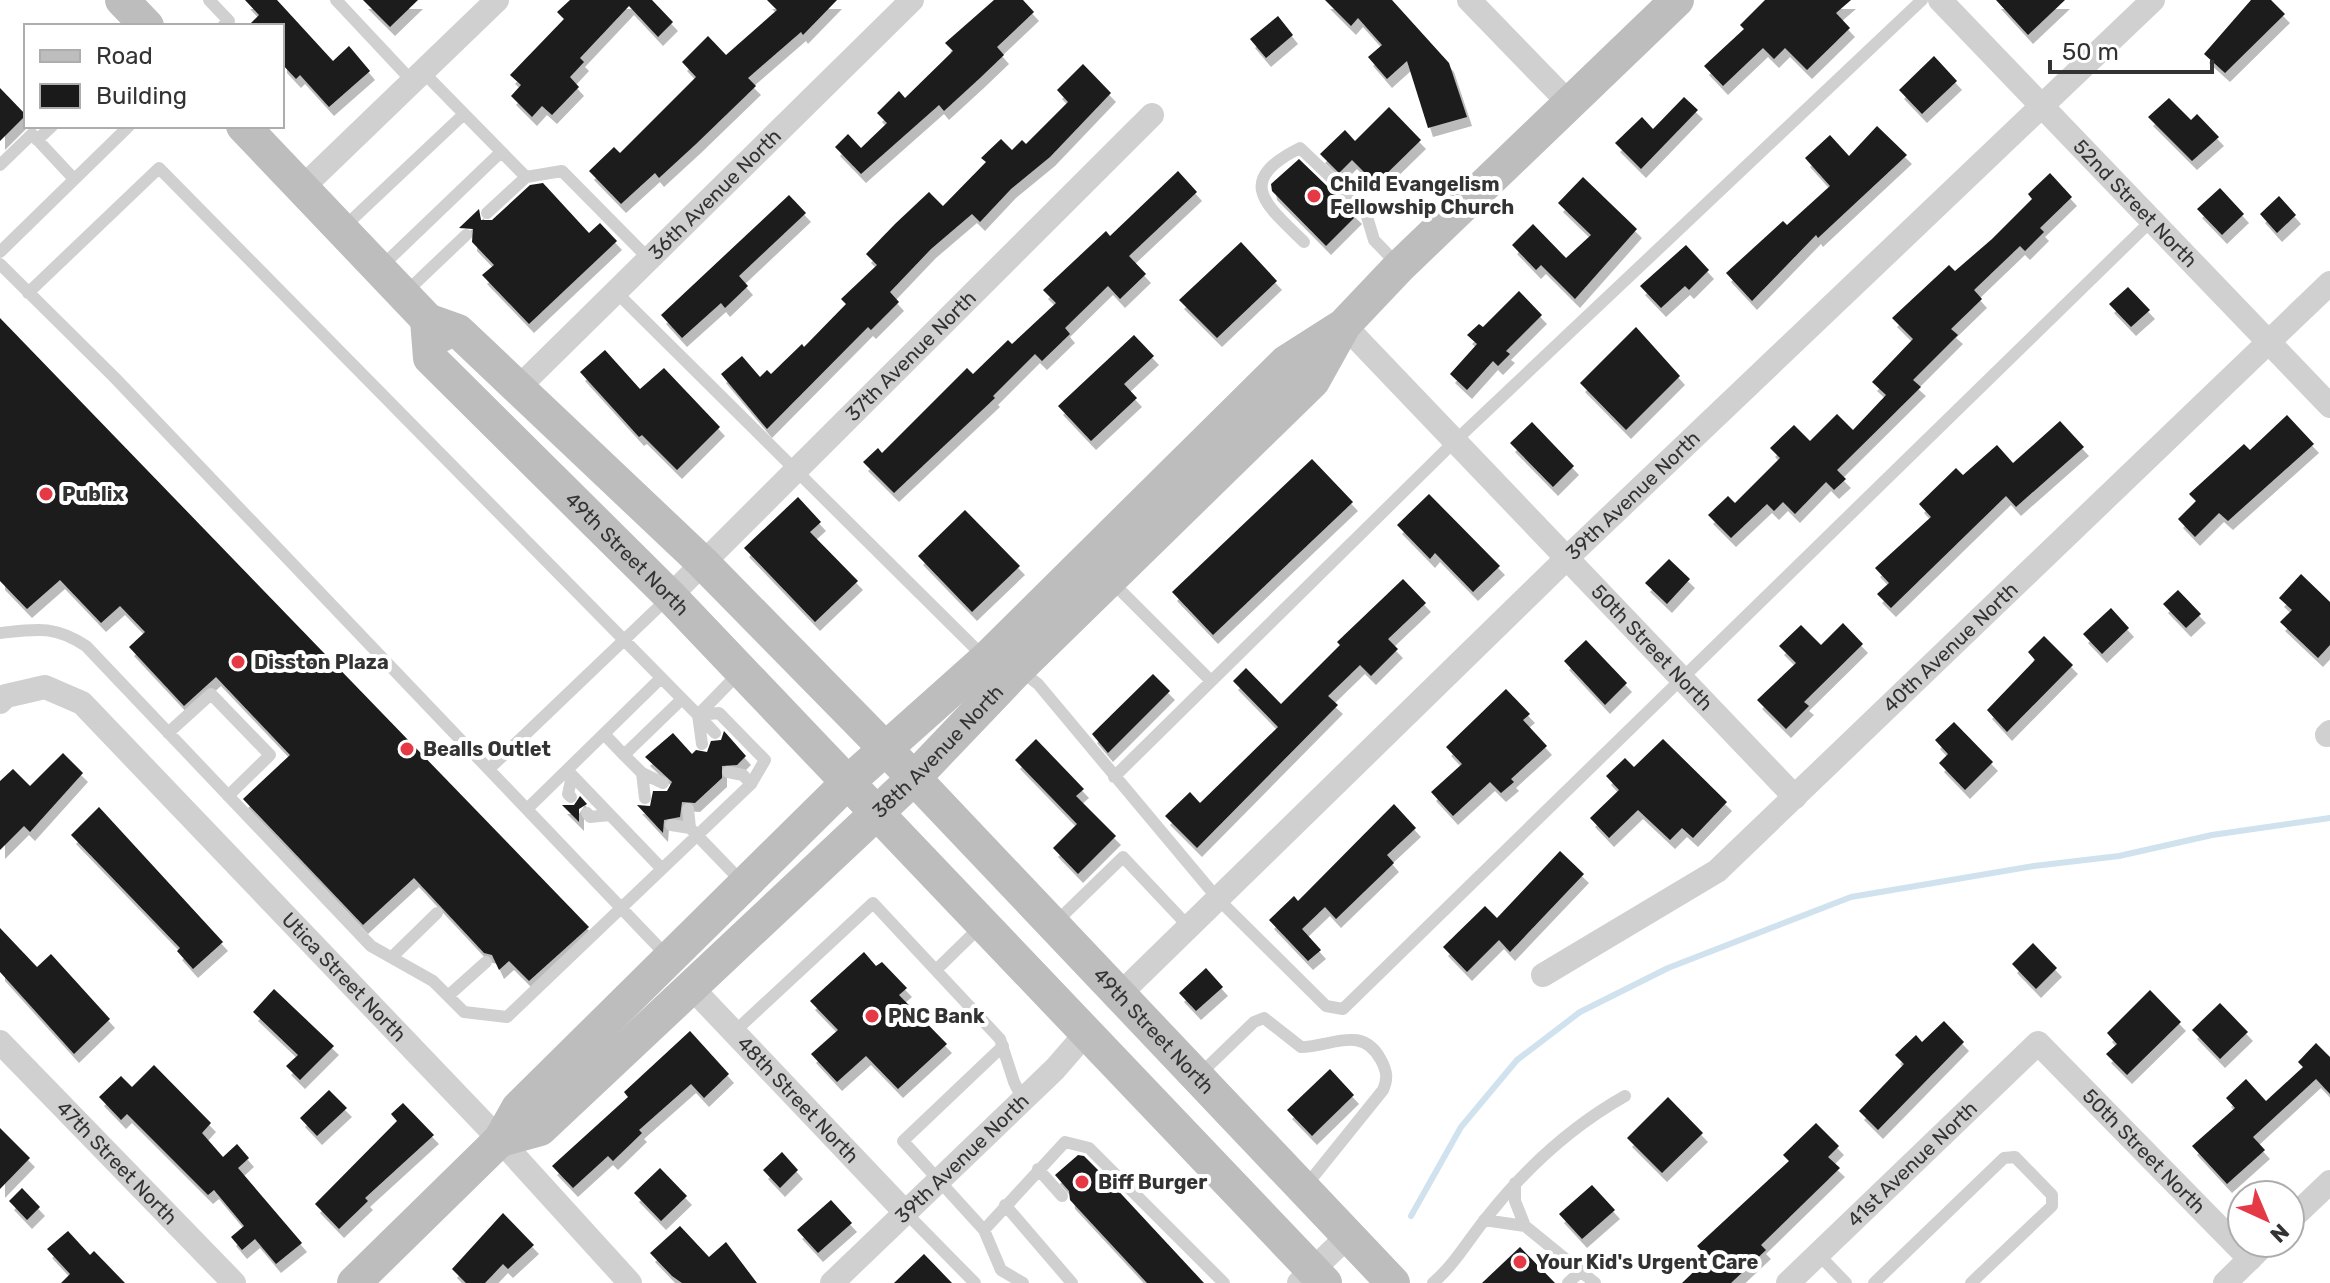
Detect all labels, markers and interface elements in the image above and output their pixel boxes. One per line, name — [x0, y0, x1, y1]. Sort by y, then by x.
legend — [24, 24, 284, 128]
scale bar — [2050, 24, 2212, 74]
text: 50 m — [2062, 38, 2119, 66]
text: Road — [96, 42, 153, 70]
text: Building — [96, 82, 187, 110]
street label: 36th Avenue North — [643, 124, 786, 265]
street label: 52nd Street North — [2068, 134, 2202, 272]
place label: Child Evangelism Fellowship Church — [1330, 172, 1514, 219]
marker: Child Evangelism Fellowship Church — [1305, 187, 1323, 205]
street label: 37th Avenue North — [840, 286, 981, 426]
street label: 39th Avenue North — [1561, 426, 1705, 565]
place label: Publix — [62, 482, 124, 506]
marker: Publix — [37, 485, 55, 503]
street label: 49th Street North — [560, 487, 694, 620]
street label: 40th Avenue North — [1878, 577, 2023, 717]
street label: 50th Street North — [1586, 579, 1718, 716]
place label: Disston Plaza — [254, 650, 389, 674]
marker: Disston Plaza — [229, 653, 247, 671]
street label: 38th Avenue North — [867, 680, 1008, 823]
place label: Bealls Outlet — [423, 737, 551, 761]
marker: Bealls Outlet — [398, 740, 416, 758]
street label: Utica Street North — [277, 907, 411, 1047]
street label: 49th Street North — [1088, 963, 1219, 1099]
place label: PNC Bank — [888, 1004, 985, 1028]
marker: PNC Bank — [863, 1007, 881, 1025]
street label: 48th Street North — [732, 1031, 864, 1168]
street label: 50th Street North — [2078, 1084, 2211, 1218]
street label: 39th Avenue North — [890, 1089, 1034, 1228]
street label: 47th Street North — [52, 1096, 182, 1229]
street label: 41st Avenue North — [1842, 1096, 1982, 1232]
place label: Biff Burger — [1098, 1170, 1207, 1194]
marker: Biff Burger — [1073, 1173, 1091, 1191]
north arrow — [2226, 1179, 2306, 1259]
text: N — [2264, 1218, 2295, 1248]
place label: Your Kid's Urgent Care — [1536, 1250, 1759, 1274]
marker: Your Kid's Urgent Care — [1511, 1253, 1529, 1271]

